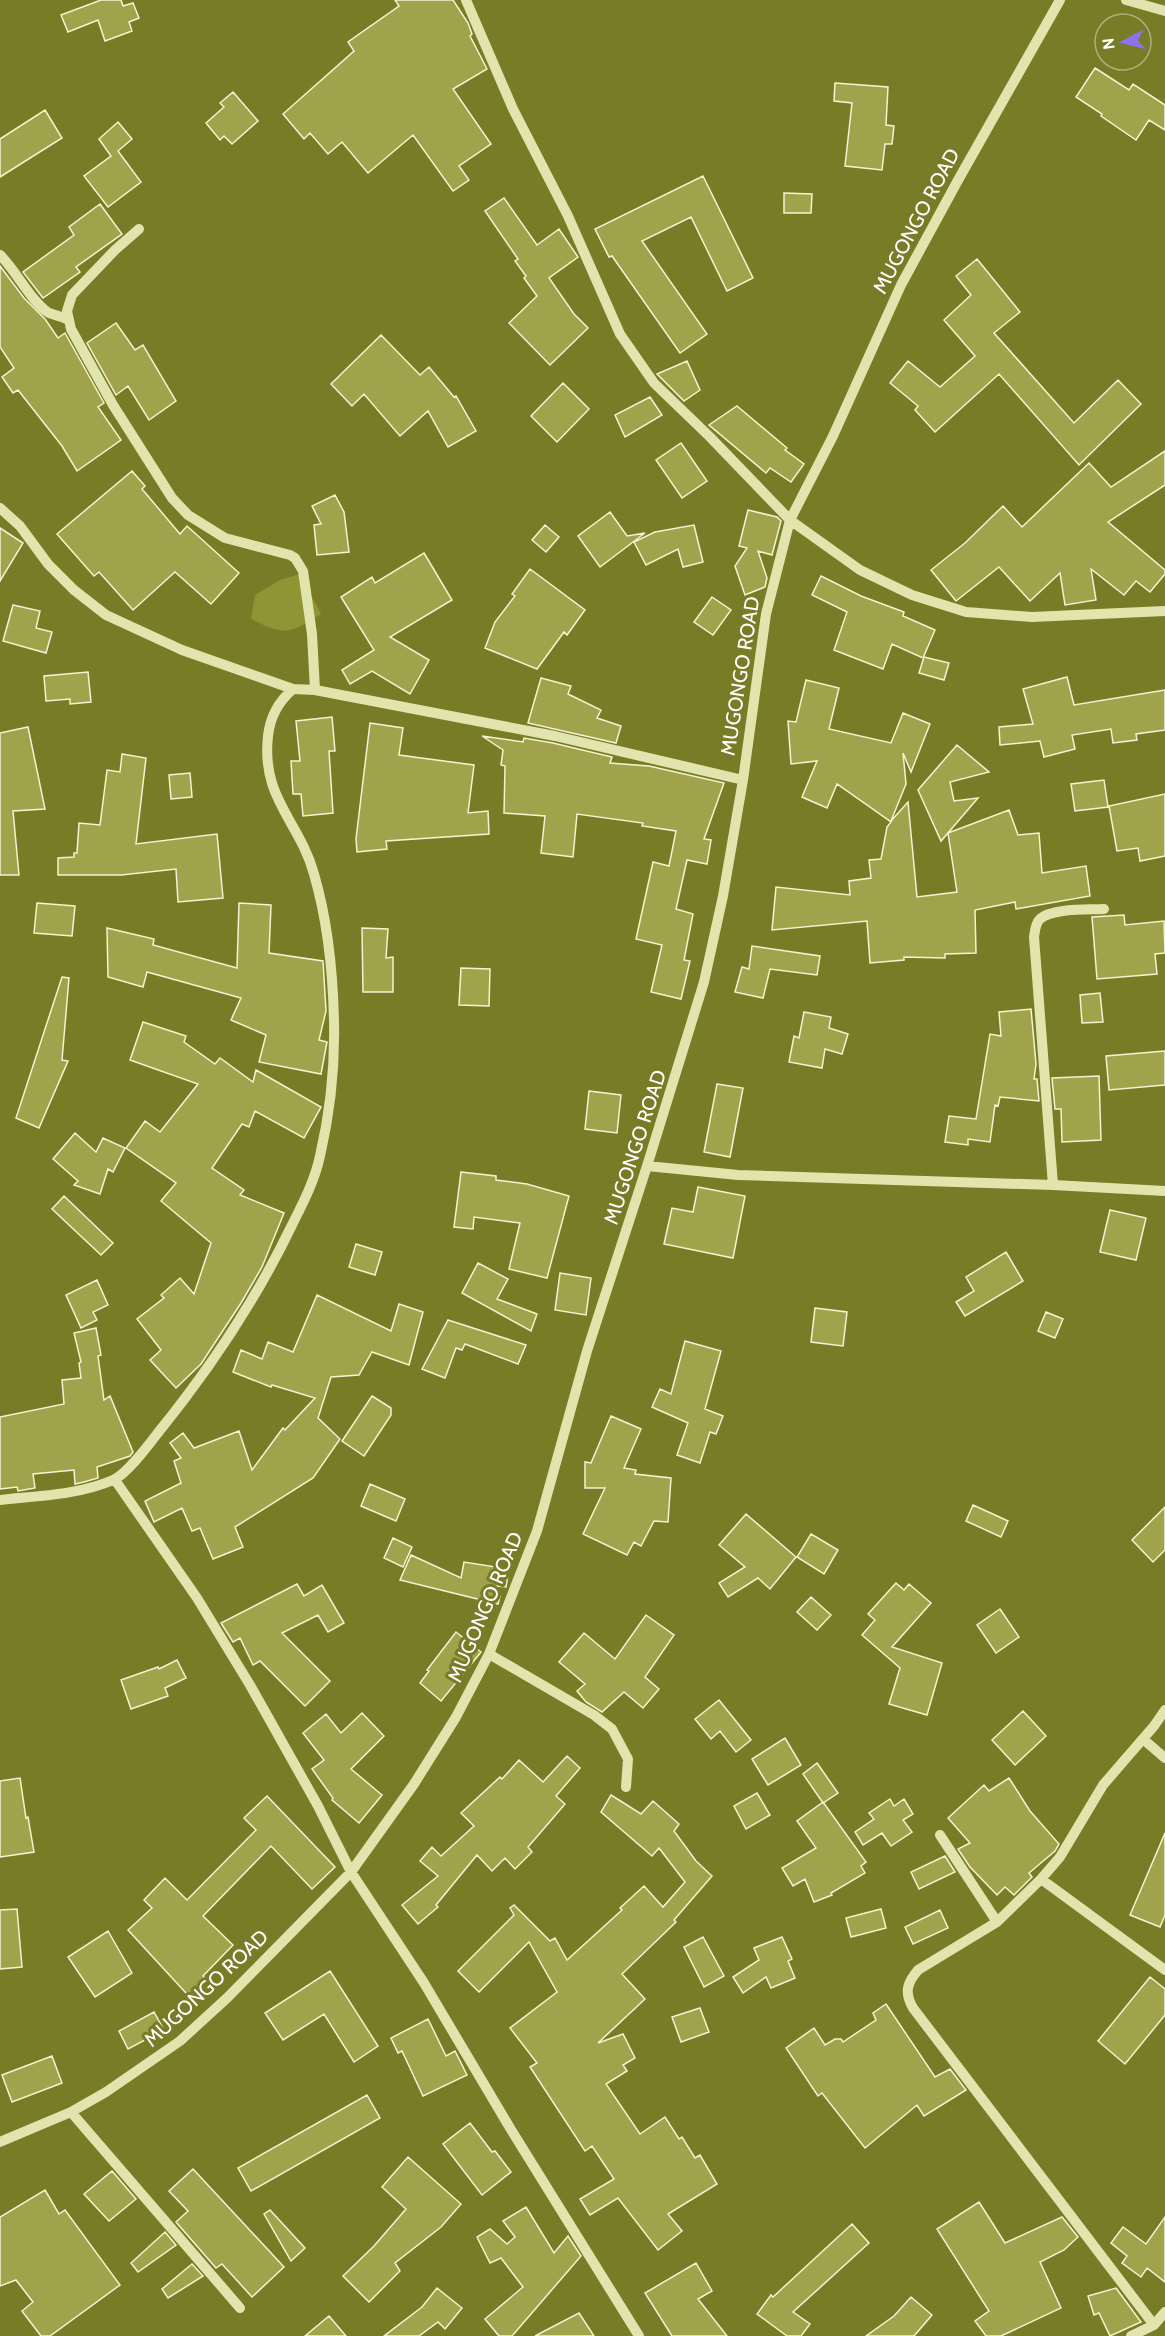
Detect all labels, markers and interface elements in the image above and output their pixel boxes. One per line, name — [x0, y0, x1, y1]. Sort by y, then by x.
north arrow — [1093, 12, 1153, 72]
text: N — [1098, 37, 1119, 51]
street label: MUGONGO ROAD — [868, 144, 964, 298]
street label: MUGONGO ROAD — [716, 595, 764, 757]
street label: MUGONGO ROAD — [599, 1067, 671, 1227]
street label: MUGONGO ROAD — [443, 1528, 527, 1686]
street label: MUGONGO ROAD — [139, 1924, 273, 2052]

